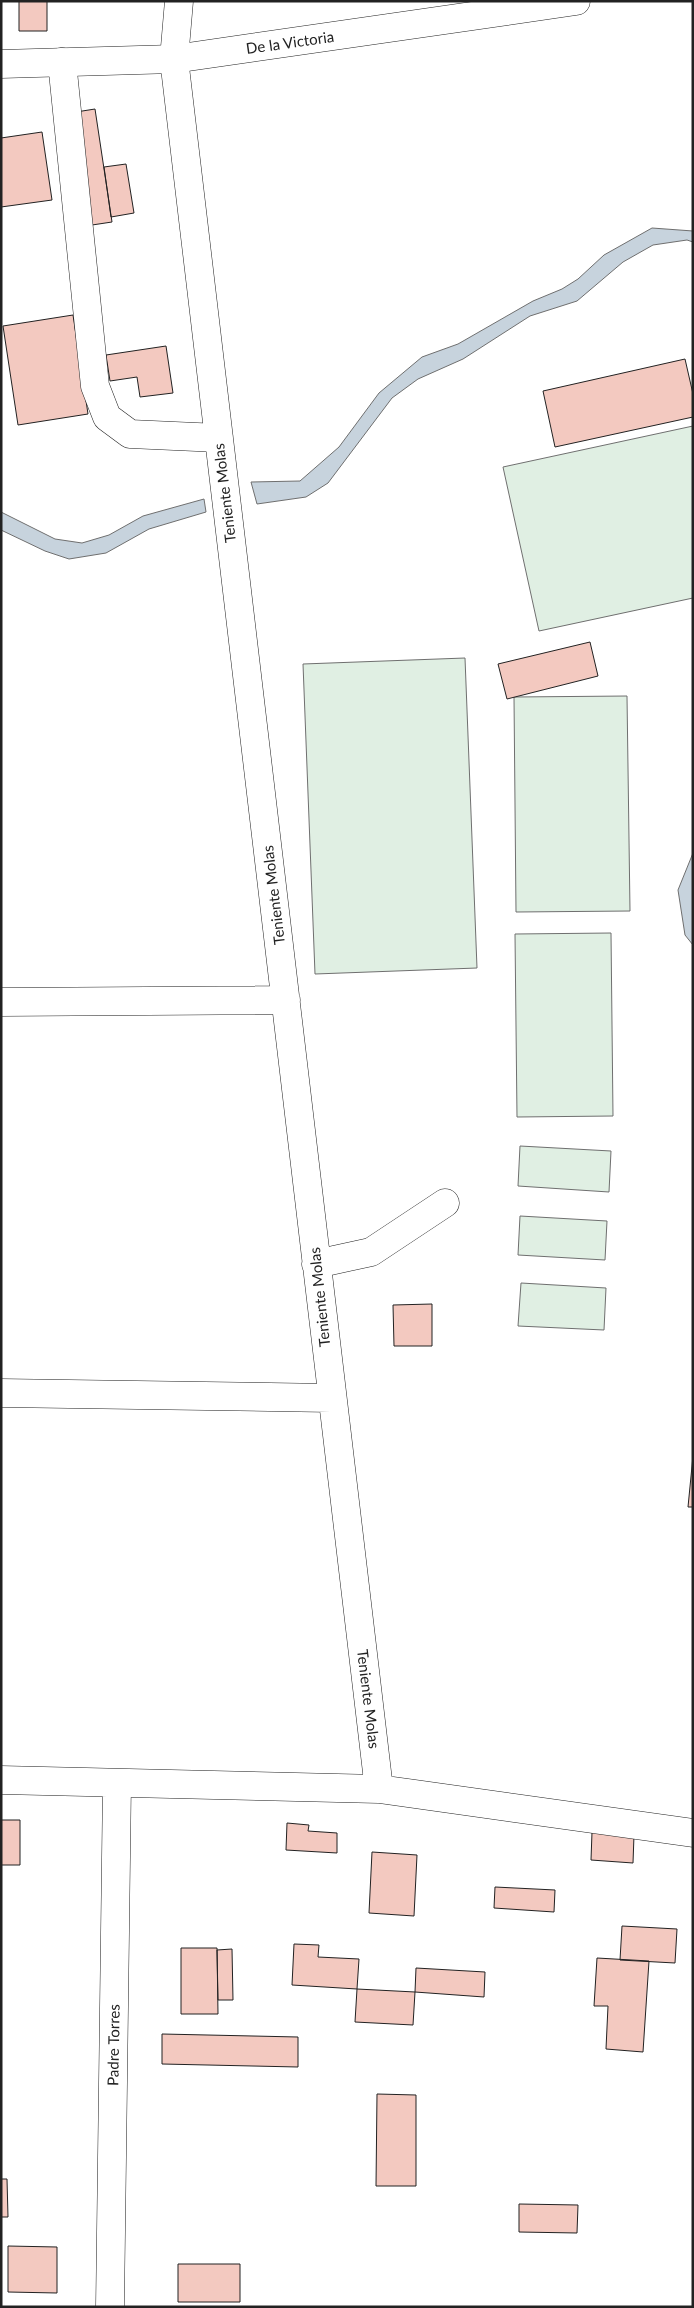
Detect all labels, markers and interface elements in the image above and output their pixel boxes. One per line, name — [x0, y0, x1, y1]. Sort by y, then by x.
street label: De la Victoria — [245, 27, 335, 57]
street label: Teniente Molas — [209, 442, 239, 544]
street label: Teniente Molas — [258, 844, 288, 946]
street label: Teniente Molas — [305, 1246, 333, 1348]
street label: Teniente Molas — [354, 1648, 384, 1750]
street label: Padre Torres — [103, 2004, 123, 2086]

